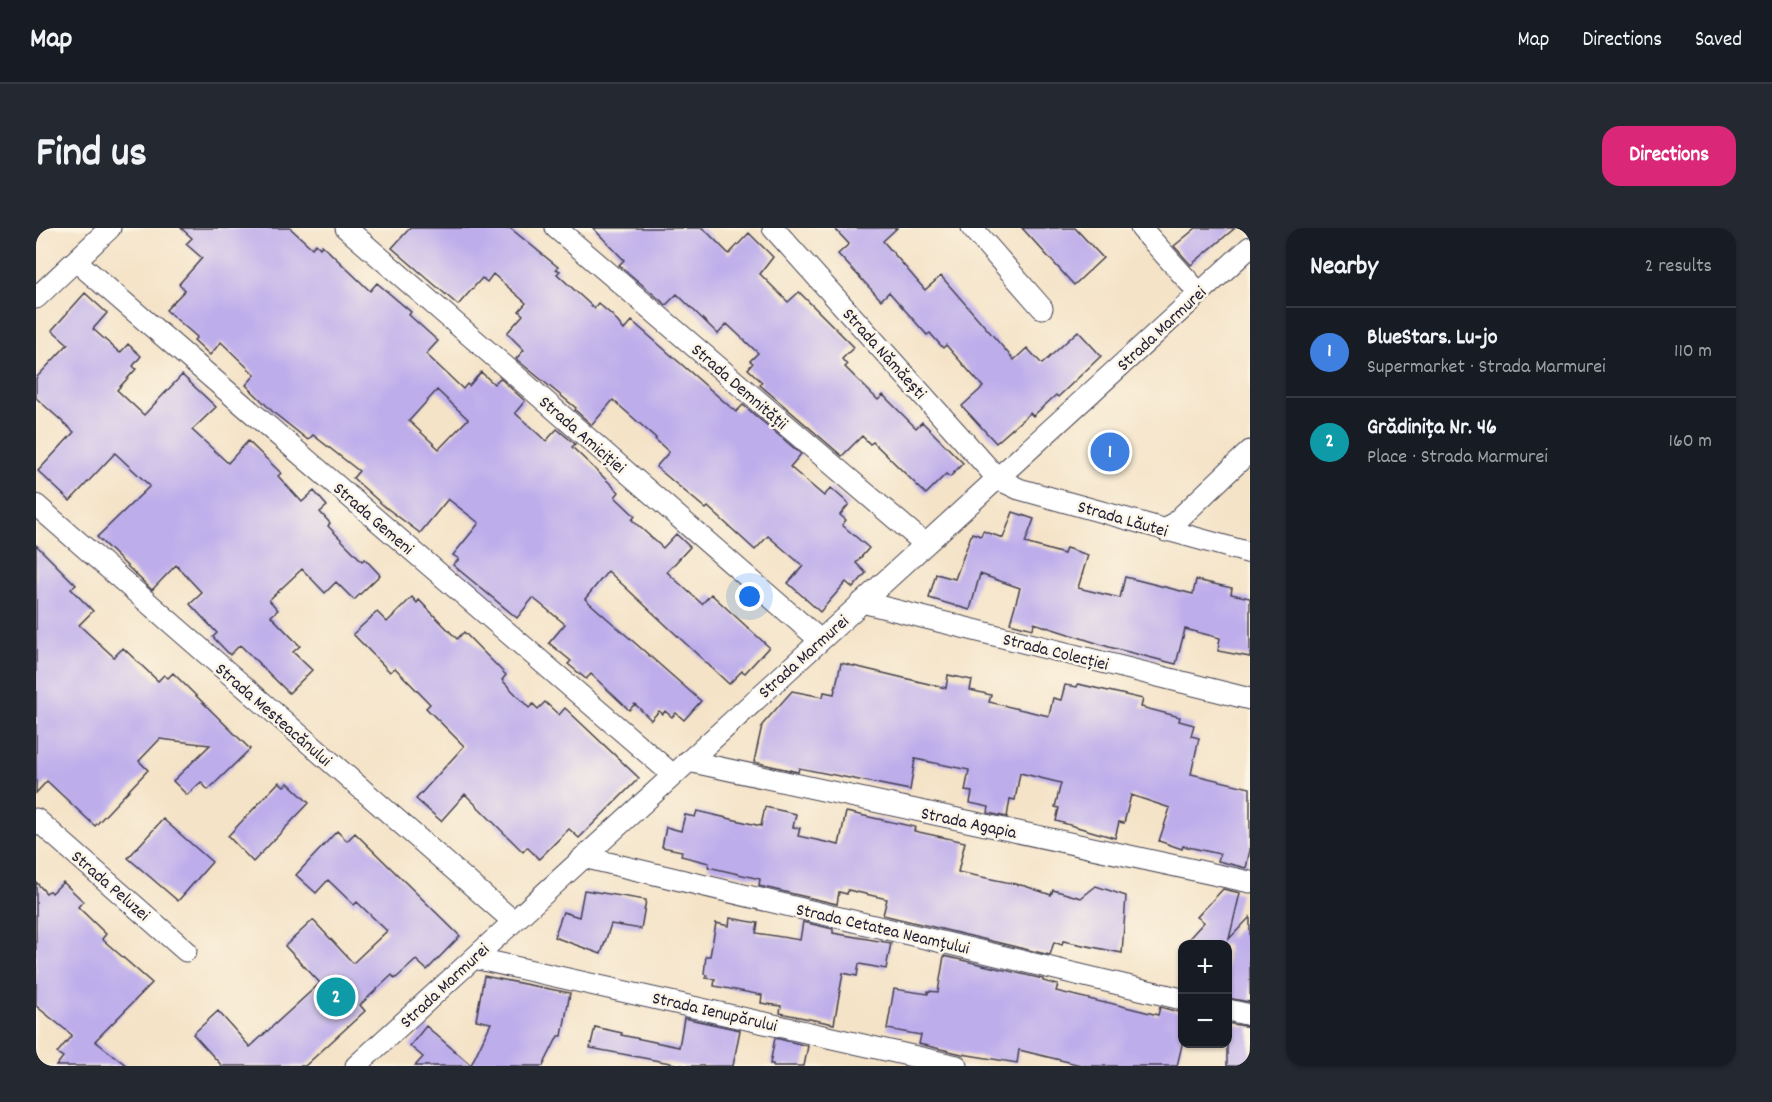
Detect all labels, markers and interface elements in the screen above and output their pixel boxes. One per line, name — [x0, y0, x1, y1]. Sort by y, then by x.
text: Map — [30, 21, 72, 61]
text: Map — [1518, 26, 1549, 56]
text: Directions — [1582, 26, 1662, 56]
text: Saved — [1695, 26, 1742, 56]
text: Find us — [36, 126, 147, 186]
button: Directions — [1602, 126, 1736, 186]
text: Nearby — [1310, 249, 1378, 286]
text: 2 results — [1645, 253, 1712, 281]
street label: Strada Marmurei — [1112, 282, 1213, 378]
street label: Strada Nămăești — [835, 303, 931, 406]
text: BlueStars. Lu-jo — [1367, 323, 1498, 354]
text: 1 — [1327, 338, 1332, 366]
text: 110 m — [1674, 338, 1712, 366]
street label: Strada Demnității — [685, 339, 792, 437]
text: Supermarket · Strada Marmurei — [1367, 354, 1606, 382]
street label: Strada Amiciției — [532, 391, 630, 481]
text: Grădinița Nr. 46 — [1367, 413, 1497, 444]
text: 2 — [1325, 428, 1334, 456]
text: 160 m — [1669, 428, 1712, 456]
pin: 1 — [1090, 430, 1130, 474]
text: Place · Strada Marmurei — [1367, 444, 1548, 472]
street label: Strada Gemeni — [327, 478, 418, 562]
street label: Strada Lăutei — [1074, 496, 1170, 545]
your location — [735, 582, 764, 611]
street label: Strada Marmurei — [754, 610, 856, 705]
street label: Strada Colecției — [1000, 628, 1111, 679]
street label: Strada Mesteacănului — [209, 658, 336, 774]
street label: Strada Agapia — [918, 802, 1019, 847]
street label: Strada Peluzei — [65, 846, 154, 928]
street label: Strada Cetatea Neamțului — [793, 898, 972, 963]
street label: Strada Marmurei — [395, 939, 496, 1035]
map controls — [1178, 940, 1232, 1048]
button: + — [1178, 940, 1232, 994]
pin: 2 — [316, 974, 356, 1020]
street label: Strada Ienupărului — [650, 987, 779, 1040]
button: − — [1178, 994, 1232, 1048]

